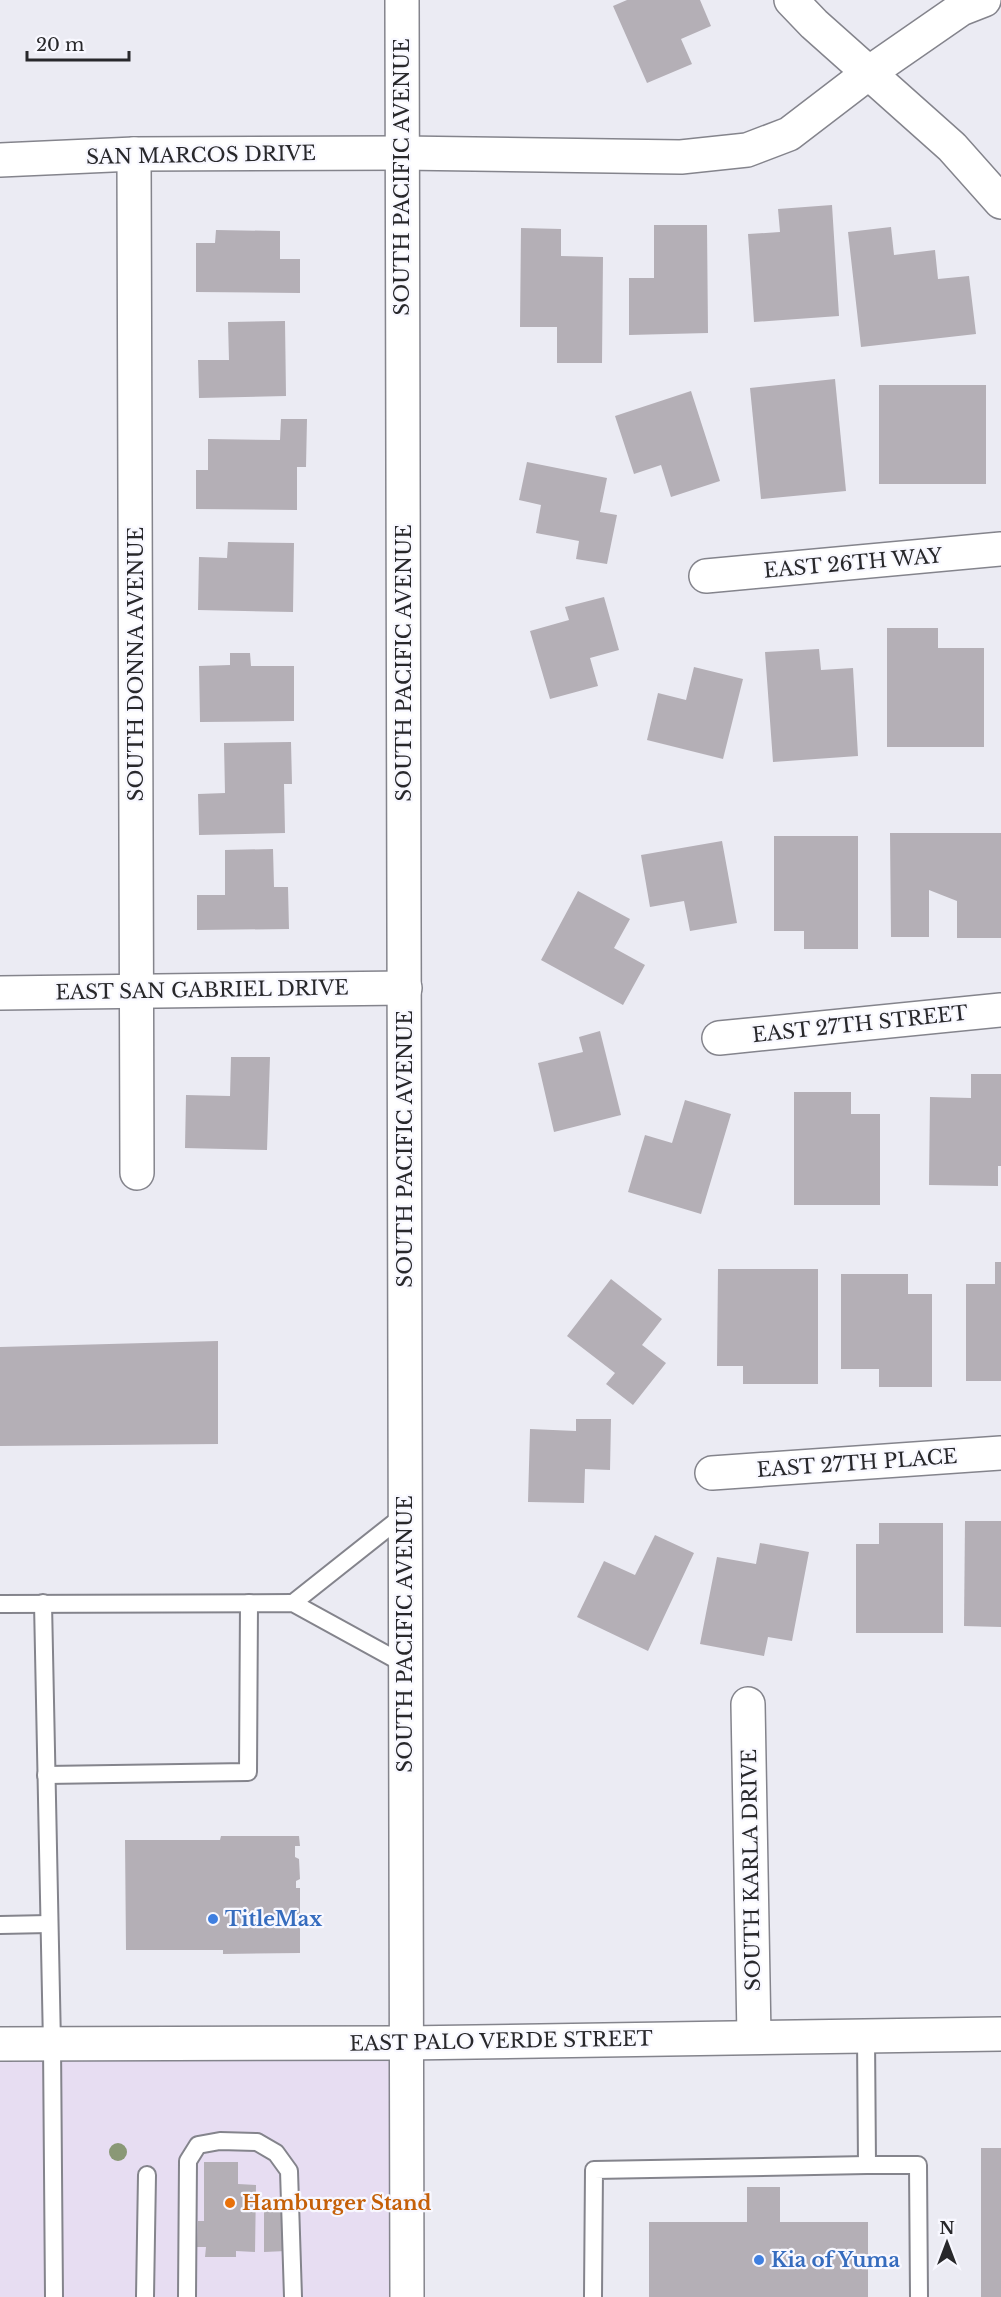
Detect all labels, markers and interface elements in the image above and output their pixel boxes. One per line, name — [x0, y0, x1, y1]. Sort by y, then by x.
scale bar — [27, 24, 129, 62]
text: 20 m — [36, 34, 84, 56]
street label: SOUTH PACIFIC AVENUE — [390, 38, 414, 316]
street label: SAN MARCOS DRIVE — [86, 141, 316, 169]
street label: SOUTH PACIFIC AVENUE — [392, 524, 416, 802]
street label: SOUTH DONNA AVENUE — [124, 527, 148, 801]
street label: EAST 26TH WAY — [763, 543, 944, 583]
street label: EAST SAN GABRIEL DRIVE — [55, 975, 349, 1005]
street label: EAST 27TH STREET — [751, 1001, 969, 1047]
street label: SOUTH PACIFIC AVENUE — [393, 1010, 417, 1288]
street label: EAST 27TH PLACE — [756, 1444, 958, 1482]
street label: SOUTH PACIFIC AVENUE — [393, 1495, 417, 1773]
street label: SOUTH KARLA DRIVE — [737, 1749, 765, 1991]
place label: TitleMax — [225, 1907, 322, 1931]
marker: TitleMax — [206, 1912, 220, 1926]
street label: EAST PALO VERDE STREET — [349, 2026, 653, 2056]
place label: Hamburger Stand — [242, 2191, 432, 2215]
marker: Hamburger Stand — [223, 2196, 237, 2210]
north arrow — [917, 2213, 977, 2273]
text: N — [939, 2218, 955, 2238]
place label: Kia of Yuma — [771, 2248, 900, 2272]
marker: Kia of Yuma — [752, 2253, 766, 2267]

